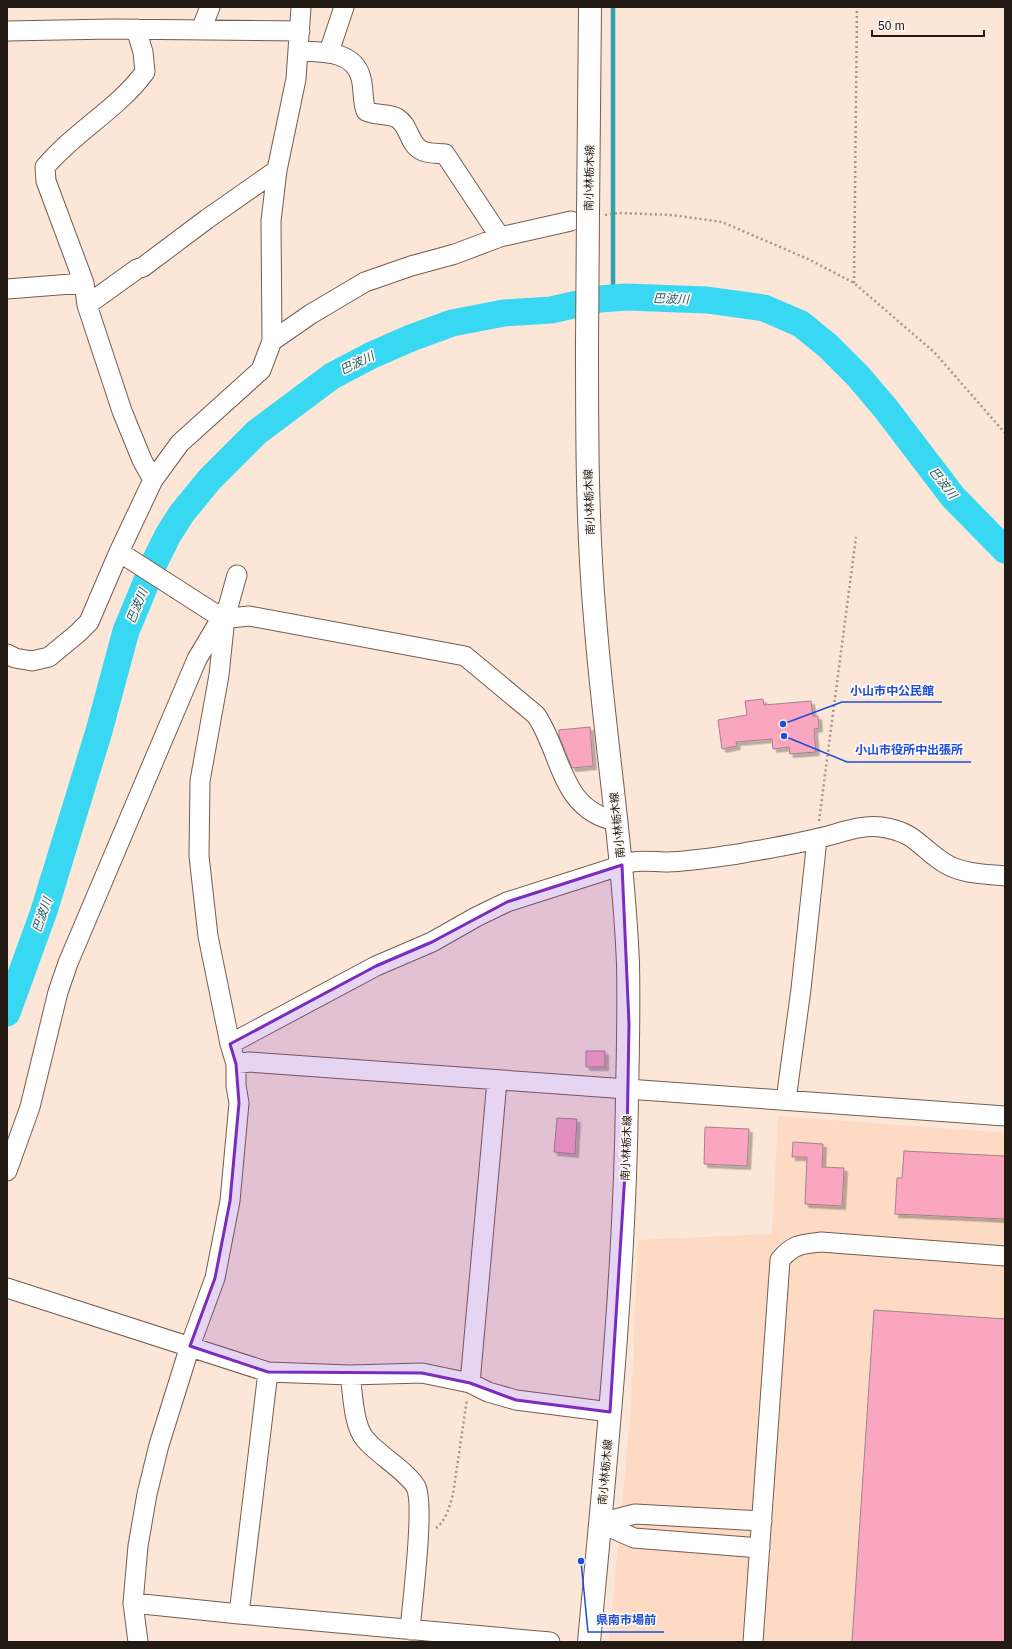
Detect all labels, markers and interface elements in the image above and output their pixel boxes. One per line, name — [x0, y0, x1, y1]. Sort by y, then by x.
scale bar — [872, 12, 984, 38]
text: 50 m — [878, 19, 905, 33]
street label: 南小林栃木線 — [582, 145, 596, 211]
water label: 巴波川 — [653, 291, 691, 307]
water label: 巴波川 — [338, 348, 378, 377]
water label: 巴波川 — [926, 465, 961, 503]
street label: 南小林栃木線 — [582, 469, 596, 535]
water label: 巴波川 — [124, 585, 151, 625]
callout: 小山市中公民館 — [842, 678, 942, 702]
text: 小山市中公民館 — [850, 684, 934, 698]
callout: 小山市役所中出張所 — [847, 738, 971, 762]
text: 小山市役所中出張所 — [855, 743, 963, 757]
street label: 南小林栃木線 — [608, 792, 626, 858]
water label: 巴波川 — [30, 894, 55, 934]
street label: 南小林栃木線 — [619, 1115, 633, 1181]
street label: 南小林栃木線 — [596, 1439, 614, 1505]
callout: 県南市場前 — [588, 1608, 664, 1632]
text: 県南市場前 — [596, 1613, 656, 1627]

